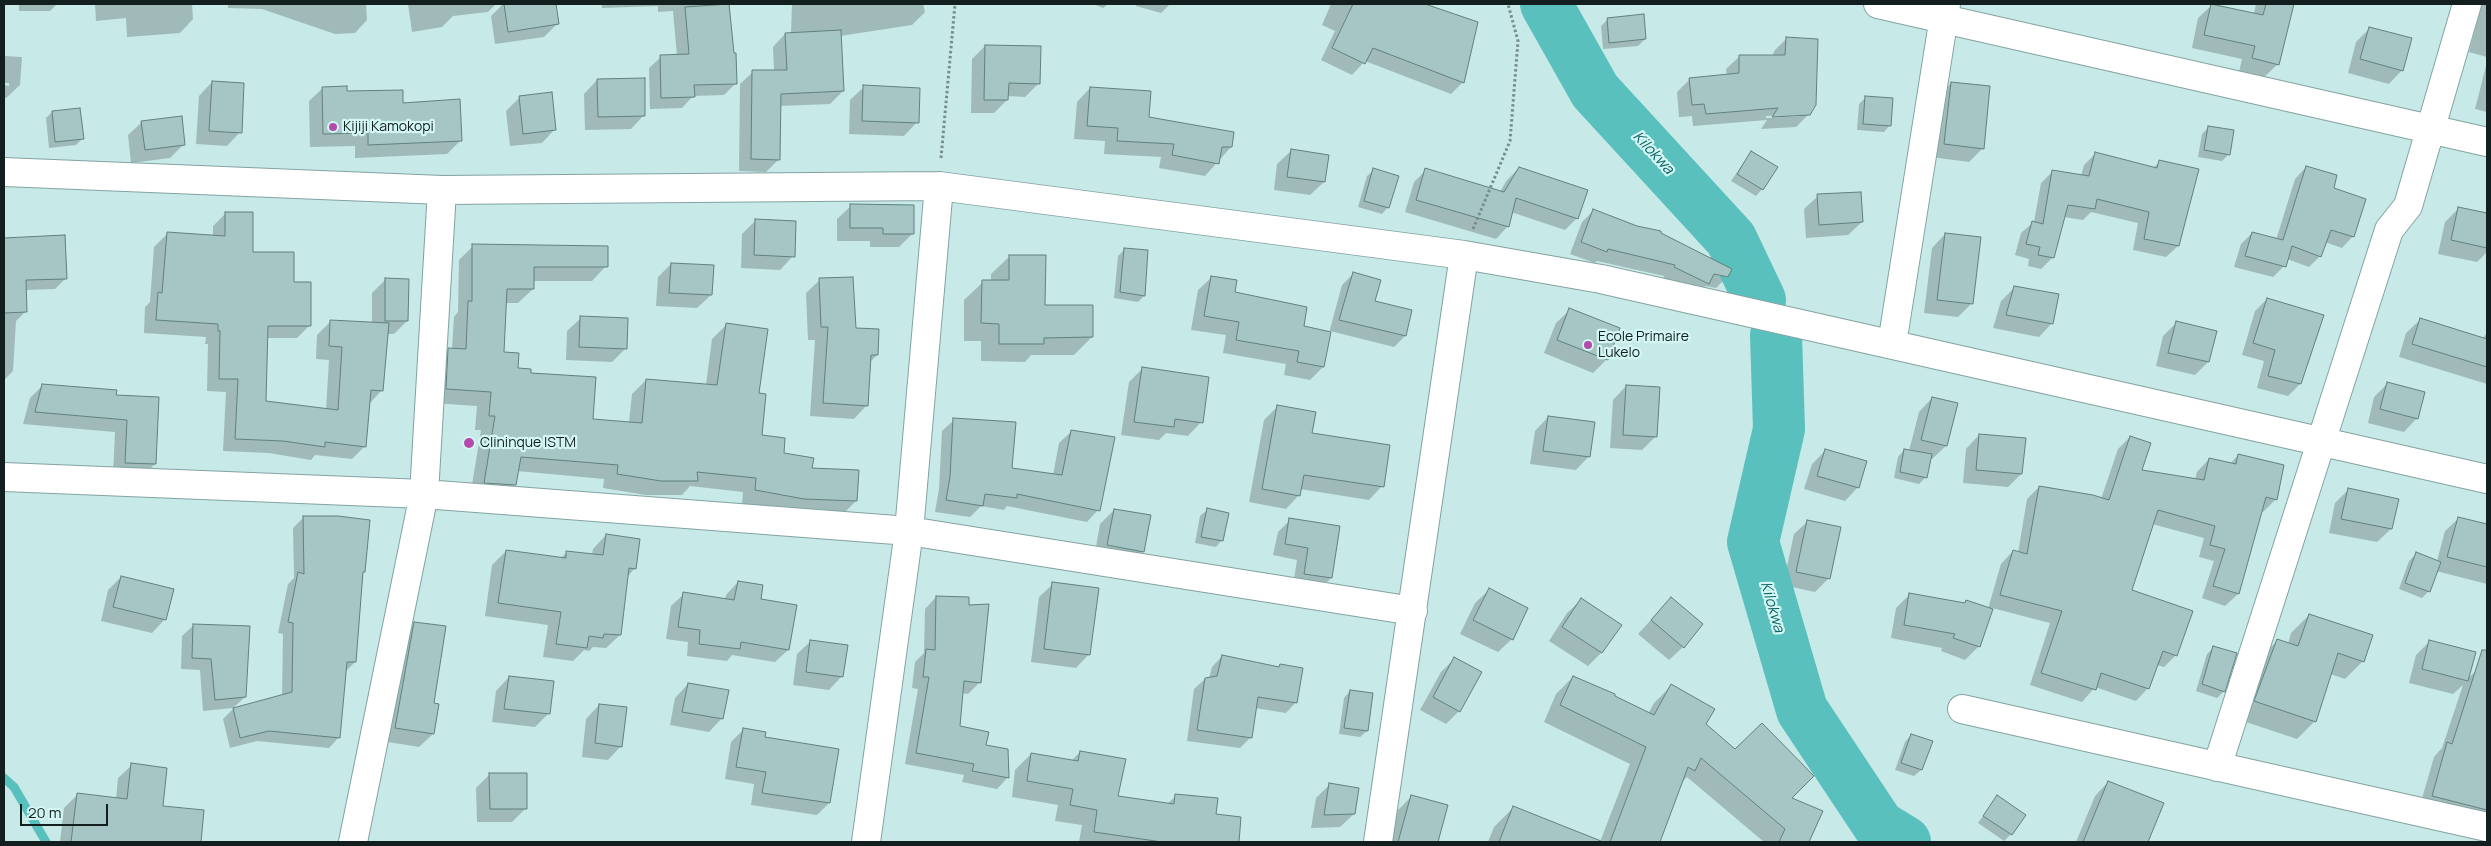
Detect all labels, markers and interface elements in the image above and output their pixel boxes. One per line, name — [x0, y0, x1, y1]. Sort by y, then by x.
place label: Kijiji Kamokopi — [343, 119, 434, 135]
marker: Kijiji Kamokopi — [327, 121, 339, 133]
water label: Kilokwa — [1629, 128, 1677, 178]
place label: Ecole Primaire Lukelo — [1598, 329, 1689, 362]
marker: Ecole Primaire Lukelo — [1582, 339, 1594, 351]
place label: Clininque ISTM — [480, 435, 576, 451]
marker: Clininque ISTM — [462, 436, 476, 450]
water label: Kilokwa — [1756, 580, 1788, 634]
scale bar — [22, 794, 110, 826]
text: 20 m — [28, 802, 61, 823]

